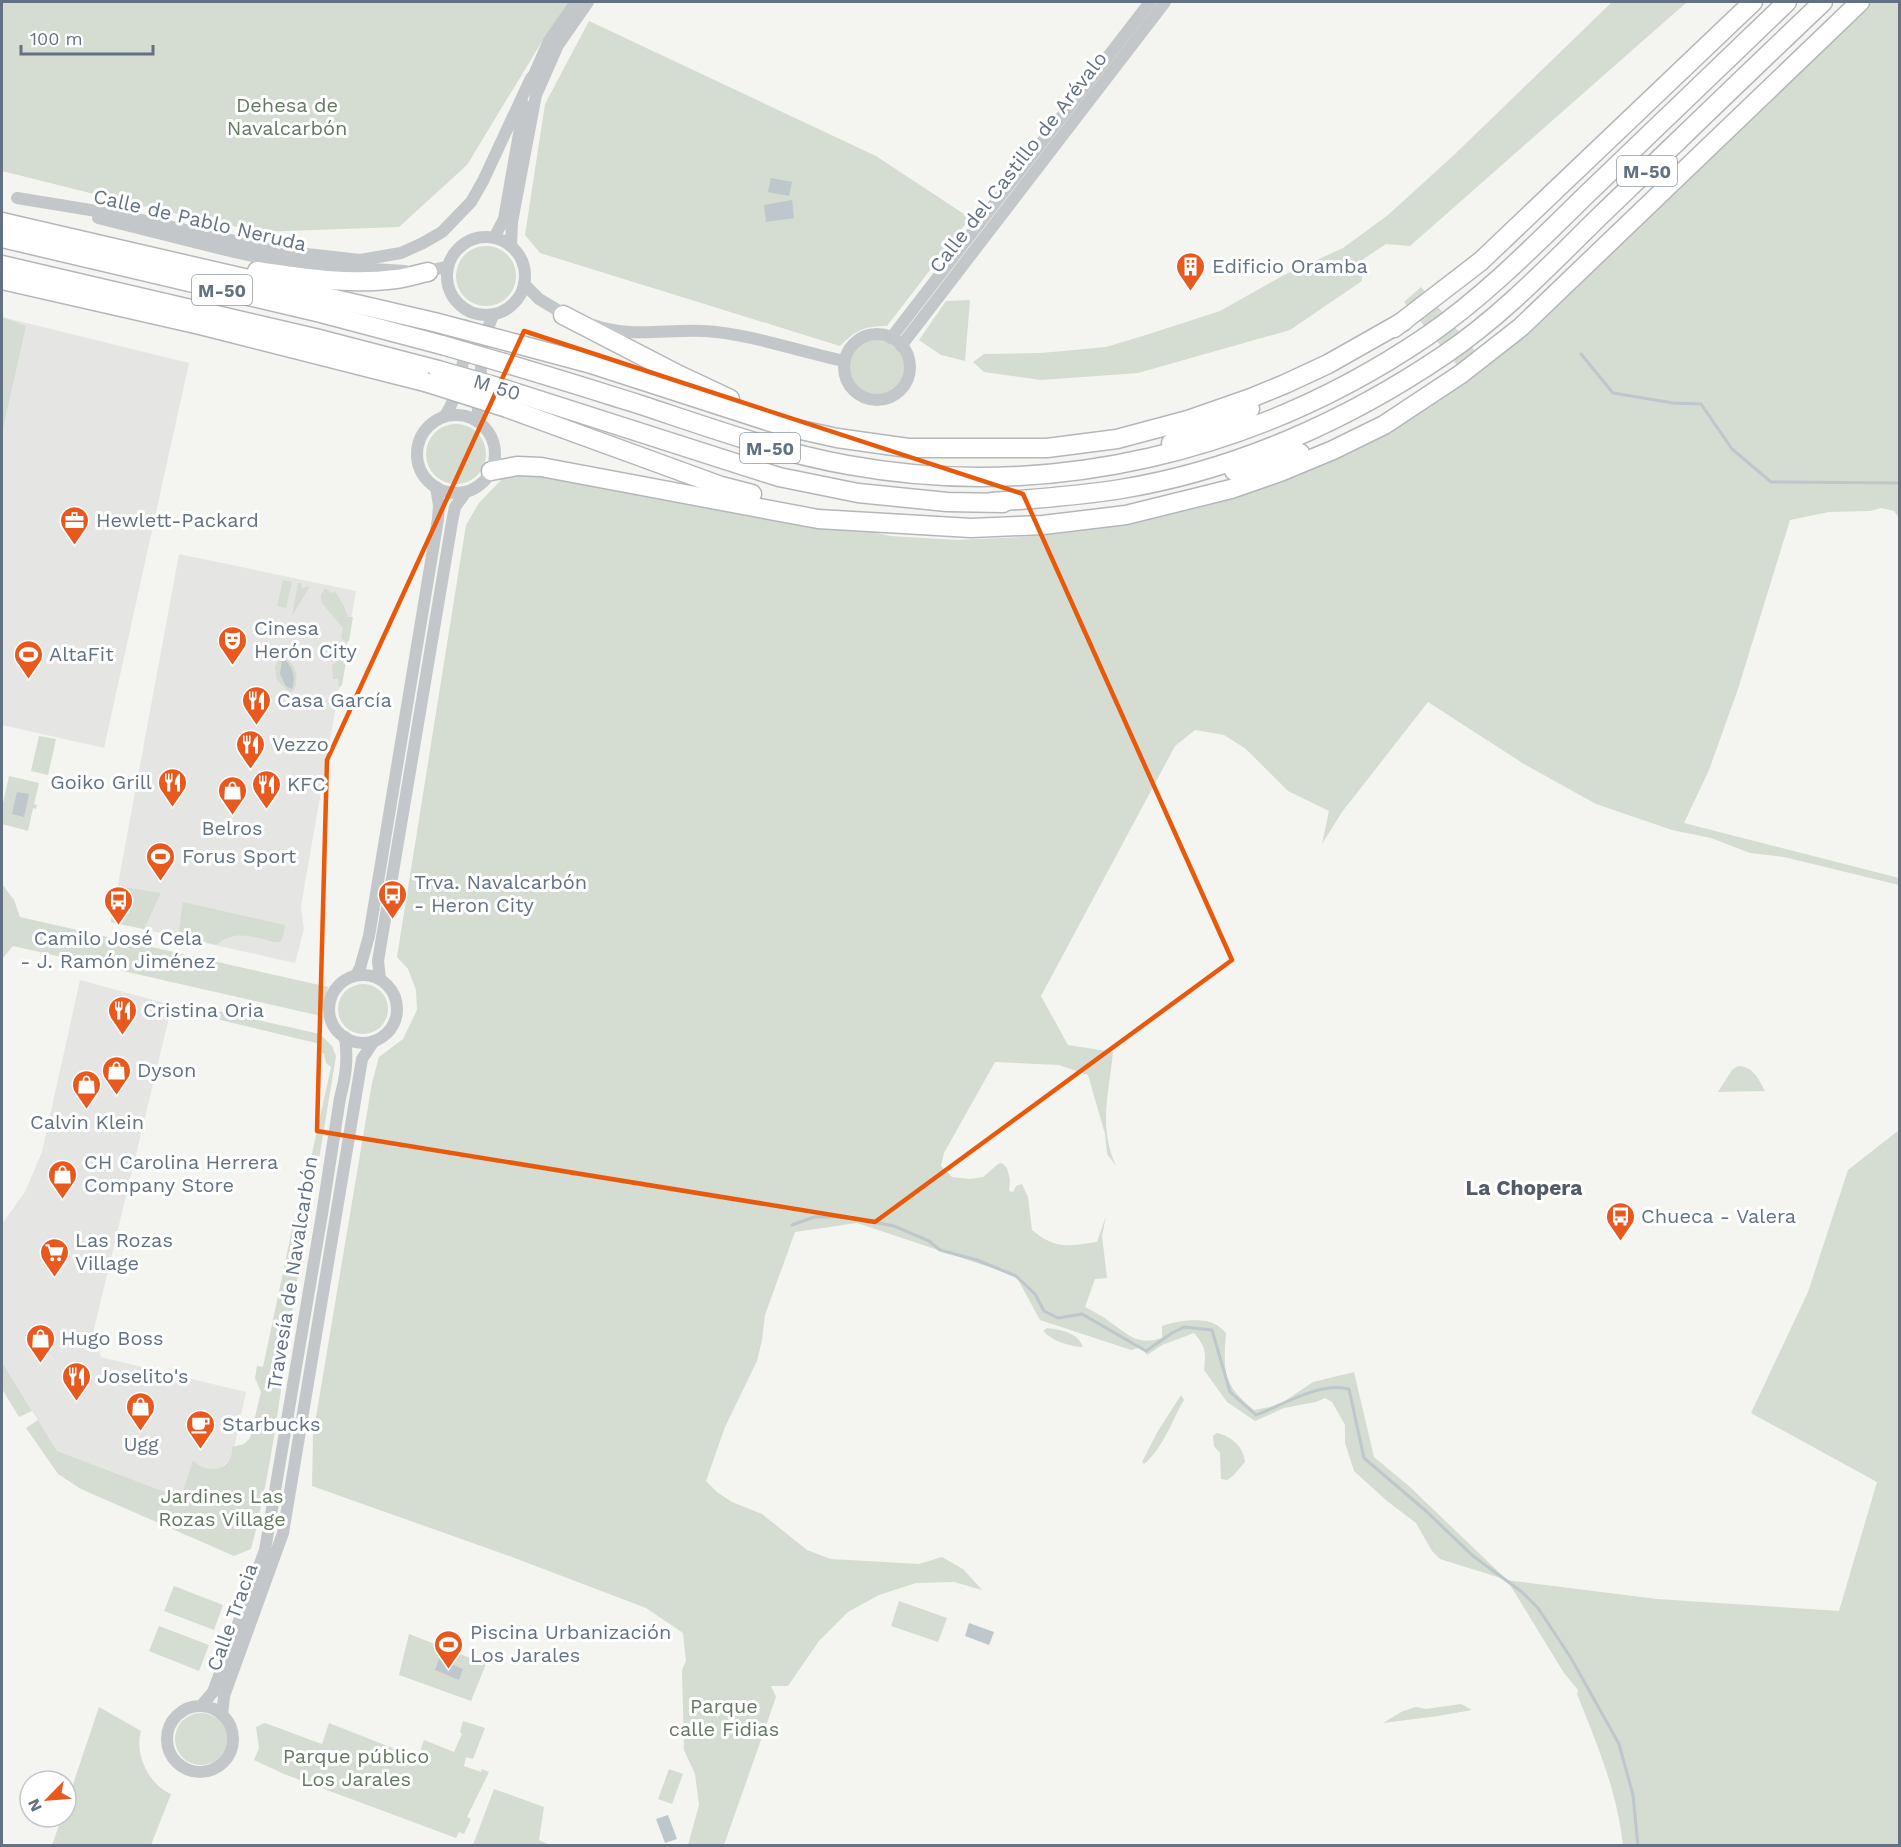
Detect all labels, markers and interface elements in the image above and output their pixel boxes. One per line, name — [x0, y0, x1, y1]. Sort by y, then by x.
scale bar — [21, 18, 153, 56]
text: 100 m — [30, 28, 83, 49]
street label: Calle del Castillo de Arévalo — [924, 47, 1112, 277]
park label: Dehesa de Navalcarbón — [227, 93, 347, 140]
road number: M-50 — [1617, 156, 1677, 186]
street label: Calle de Pablo Neruda — [91, 184, 309, 256]
building icon: Edificio Oramba — [1175, 250, 1207, 292]
place label: Edificio Oramba — [1212, 254, 1368, 278]
road number: M-50 — [192, 275, 252, 305]
street label: M 50 — [471, 369, 523, 405]
road number: M-50 — [740, 433, 800, 463]
office icon: Hewlett-Packard — [59, 504, 91, 546]
place label: Hewlett-Packard — [96, 508, 259, 532]
place label: Cinesa Herón City — [254, 616, 358, 663]
theatre icon: Cinesa Herón City — [217, 624, 249, 666]
sports icon: AltaFit — [12, 638, 44, 680]
place label: AltaFit — [49, 642, 114, 666]
restaurant icon: Casa García — [240, 684, 272, 726]
place label: Casa García — [277, 688, 392, 712]
restaurant icon: Vezzo — [235, 728, 267, 770]
place label: Vezzo — [272, 732, 329, 756]
restaurant icon: Goiko Grill — [157, 766, 189, 808]
restaurant icon: KFC — [250, 768, 282, 810]
place label: Goiko Grill — [50, 770, 152, 794]
place label: KFC — [287, 772, 326, 796]
shop icon: Belros — [216, 774, 248, 816]
place label: Belros — [201, 816, 263, 840]
sports icon: Forus Sport — [145, 840, 177, 882]
place label: Forus Sport — [182, 844, 297, 868]
place label: Trva. Navalcarbón - Heron City — [414, 870, 587, 917]
bus stop icon: Trva. Navalcarbón - Heron City — [377, 878, 409, 920]
bus stop icon: Camilo José Cela - J. Ramón Jiménez — [102, 884, 134, 926]
place label: Camilo José Cela - J. Ramón Jiménez — [20, 926, 216, 973]
restaurant icon: Cristina Oria — [106, 994, 138, 1036]
place label: Cristina Oria — [143, 998, 264, 1022]
shop icon: Dyson — [100, 1054, 132, 1096]
place label: Dyson — [137, 1058, 196, 1082]
shop icon: Calvin Klein — [71, 1068, 103, 1110]
place label: Calvin Klein — [30, 1110, 144, 1134]
place label: CH Carolina Herrera Company Store — [84, 1150, 278, 1197]
street label: Travesía de Navalcarbón — [262, 1154, 322, 1392]
shop icon: CH Carolina Herrera Company Store — [47, 1158, 79, 1200]
district label: La Chopera — [1466, 1175, 1583, 1200]
bus stop icon: Chueca - Valera — [1604, 1200, 1636, 1242]
place label: Chueca - Valera — [1641, 1204, 1796, 1228]
place label: Las Rozas Village — [75, 1228, 173, 1275]
supermarket icon: Las Rozas Village — [38, 1236, 70, 1278]
shop icon: Hugo Boss — [24, 1322, 56, 1364]
place label: Hugo Boss — [61, 1326, 163, 1350]
restaurant icon: Joselito's — [60, 1360, 92, 1402]
place label: Joselito's — [97, 1364, 189, 1388]
shop icon: Ugg — [125, 1390, 157, 1432]
cafe icon: Starbucks — [185, 1408, 217, 1450]
place label: Starbucks — [222, 1412, 320, 1436]
place label: Ugg — [123, 1432, 159, 1456]
park label: Jardines Las Rozas Village — [158, 1484, 286, 1531]
street label: Calle Tracia — [201, 1560, 263, 1674]
place label: Piscina Urbanización Los Jarales — [470, 1620, 671, 1667]
sports icon: Piscina Urbanización Los Jarales — [433, 1628, 465, 1670]
park label: Parque calle Fidias — [669, 1694, 779, 1741]
park label: Parque público Los Jarales — [283, 1744, 429, 1791]
north arrow — [18, 1769, 78, 1829]
text: N — [24, 1796, 46, 1815]

